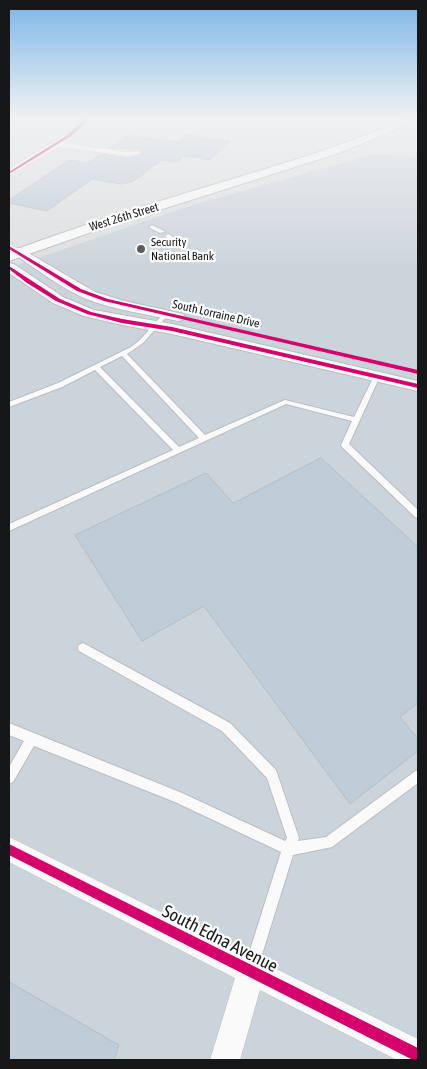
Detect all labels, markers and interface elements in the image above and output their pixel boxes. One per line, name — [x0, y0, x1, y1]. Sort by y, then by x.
street label: West 26th Street — [88, 200, 160, 234]
place label: Security National Bank — [151, 235, 214, 263]
marker: Security National Bank — [135, 243, 147, 255]
street label: South Lorraine Drive — [171, 297, 261, 331]
street label: South Edna Avenue — [159, 901, 281, 977]

